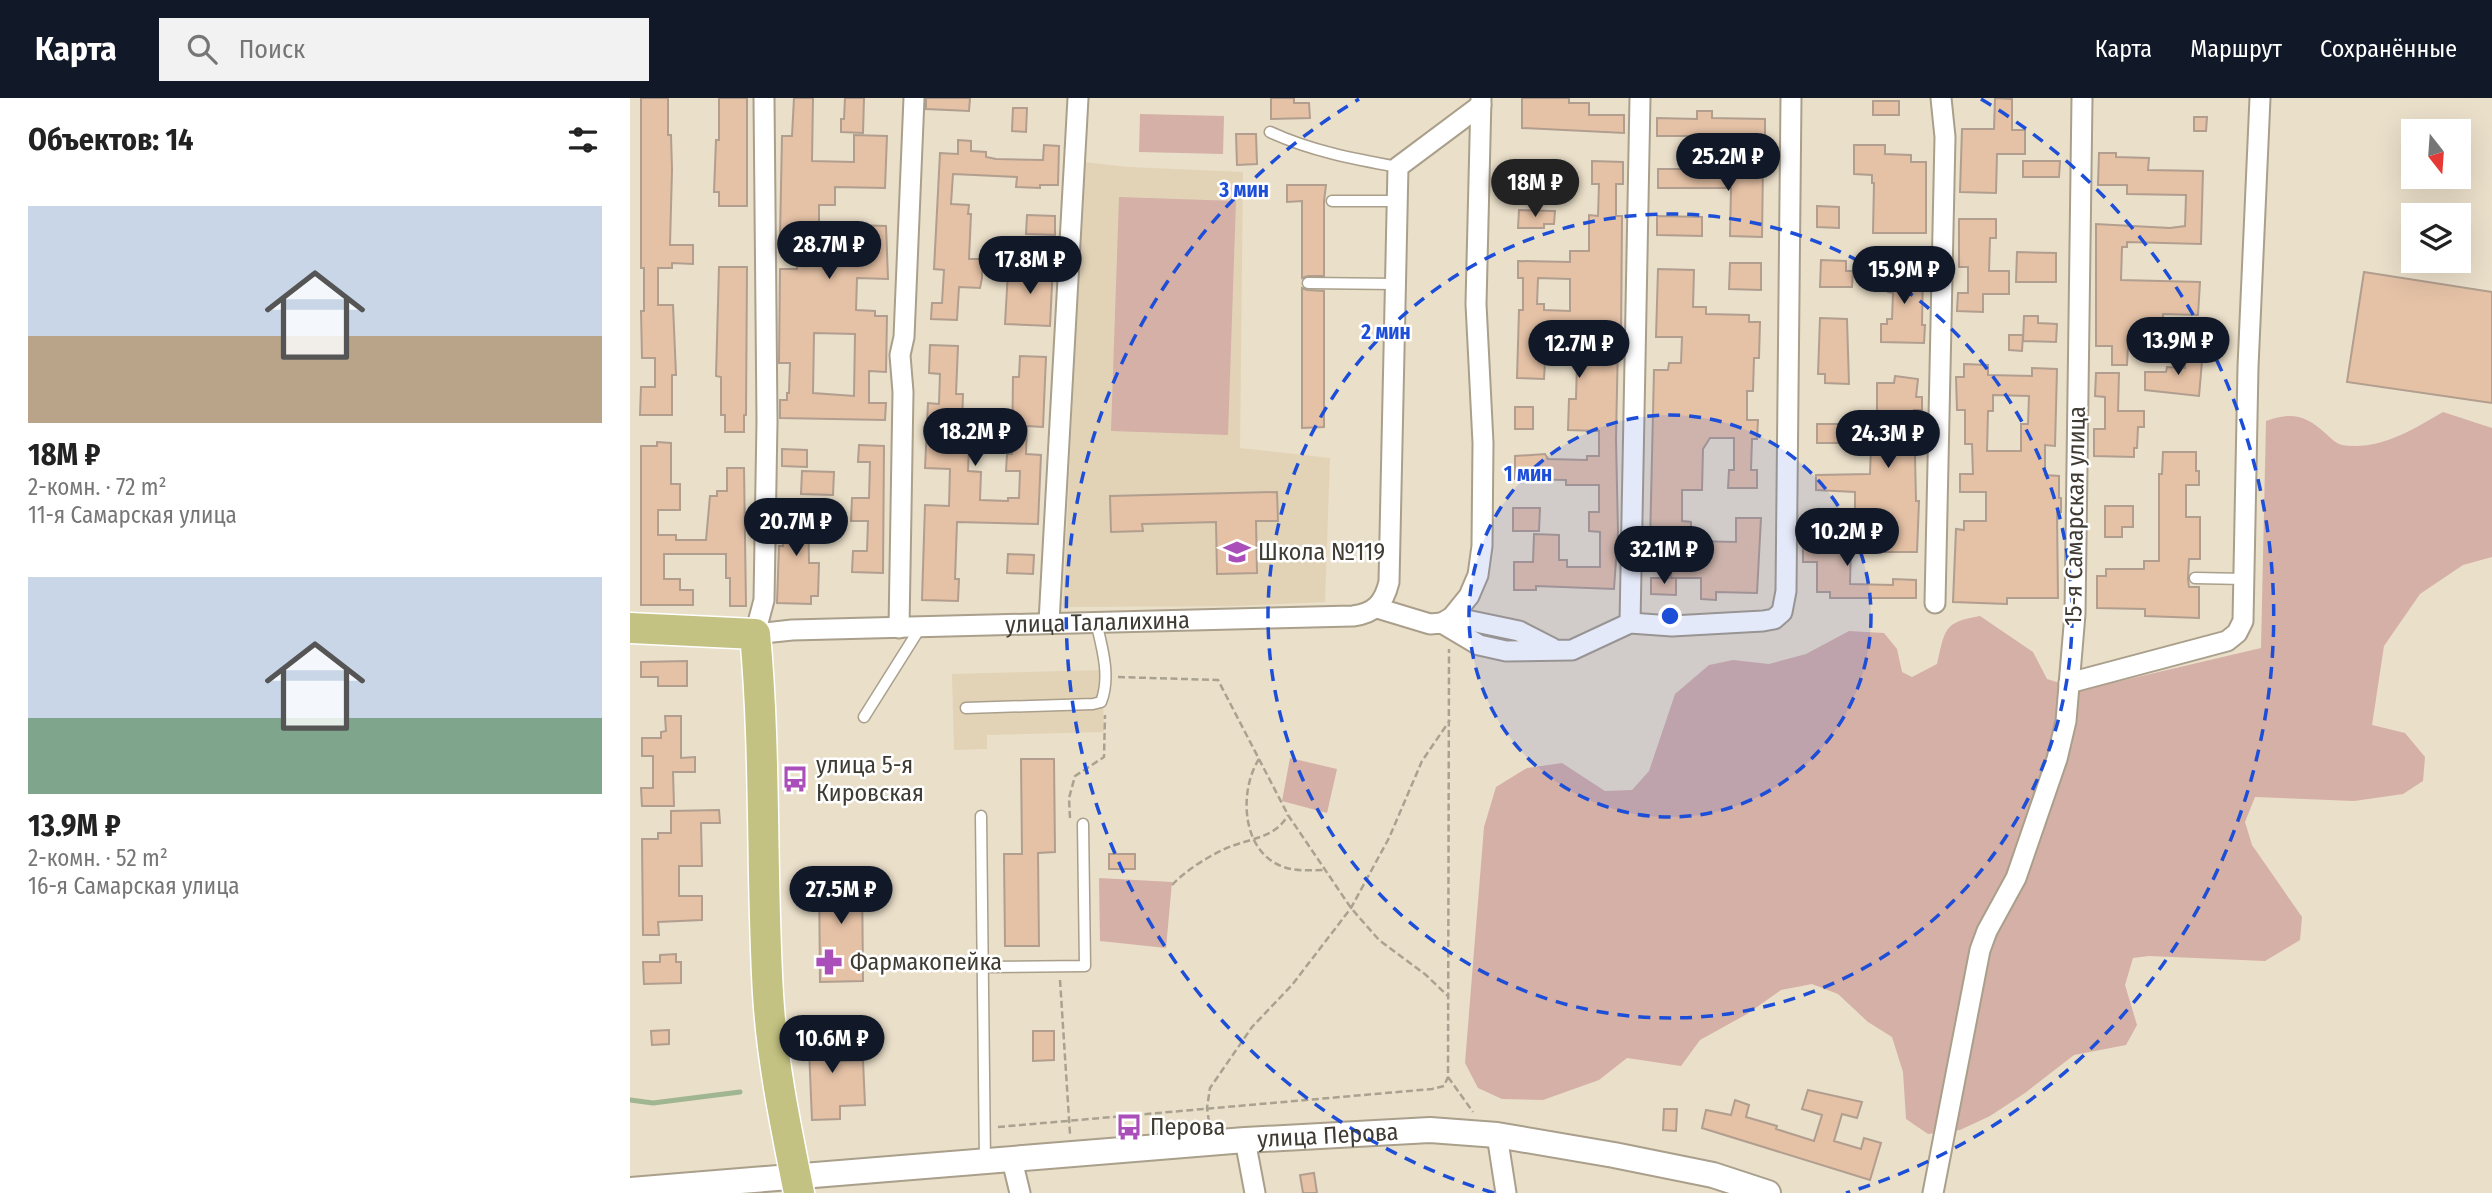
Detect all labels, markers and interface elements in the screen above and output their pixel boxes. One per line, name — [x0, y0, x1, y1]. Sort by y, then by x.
search box — [159, 18, 649, 81]
text: Карта — [35, 29, 117, 69]
icon: search — [183, 30, 221, 68]
text: Поиск — [239, 34, 305, 65]
text: Карта — [2095, 35, 2152, 63]
text: Маршрут — [2190, 35, 2282, 63]
text: Сохранённые — [2320, 35, 2457, 63]
north arrow — [2401, 119, 2471, 189]
map controls — [2401, 119, 2471, 273]
icon: filters — [564, 121, 602, 159]
text: Объектов: 14 — [28, 122, 194, 158]
pin: 25.2M ₽ — [1663, 134, 1793, 193]
text: 25.2M ₽ — [1692, 142, 1764, 170]
pin: 18M ₽ — [1486, 159, 1584, 219]
text: 18M ₽ — [1507, 168, 1563, 196]
text: 3 мин — [1218, 177, 1269, 203]
button: layers — [2401, 203, 2471, 273]
pin: 28.7M ₽ — [764, 222, 894, 281]
text: 28.7M ₽ — [793, 230, 865, 258]
pin: 17.8M ₽ — [965, 236, 1095, 296]
text: 17.8M ₽ — [995, 245, 1065, 273]
pin: 15.9M ₽ — [1839, 246, 1969, 306]
icon: home — [252, 252, 378, 378]
text: 15.9M ₽ — [1868, 255, 1940, 283]
pin: 13.9M ₽ — [2113, 317, 2243, 377]
text: 2 мин — [1360, 319, 1411, 345]
pin: 12.7M ₽ — [1514, 320, 1644, 380]
text: 13.9M ₽ — [2142, 326, 2214, 354]
text: 12.7M ₽ — [1544, 329, 1614, 357]
street label: 15-я Самарская улица — [2059, 406, 2091, 626]
pin: 18.2M ₽ — [910, 408, 1040, 468]
pin: 24.3M ₽ — [1823, 410, 1953, 470]
text: 18.2M ₽ — [939, 417, 1011, 445]
text: 24.3M ₽ — [1852, 419, 1924, 447]
text: 18M ₽ — [28, 437, 101, 473]
text: 1 мин — [1504, 461, 1552, 487]
text: 2-комн. · 72 m² — [28, 473, 167, 501]
pin: 20.7M ₽ — [731, 498, 861, 558]
text: 11-я Самарская улица — [28, 501, 237, 529]
text: 20.7M ₽ — [760, 507, 832, 535]
pin: 10.2M ₽ — [1782, 508, 1912, 568]
text: 10.2M ₽ — [1811, 517, 1883, 545]
pin: 32.1M ₽ — [1599, 526, 1729, 586]
text: 32.1M ₽ — [1630, 535, 1698, 563]
school or university icon: Школа №119 — [1222, 537, 1252, 567]
place label: Школа №119 — [1258, 538, 1385, 566]
centre of rings — [1658, 604, 1682, 628]
street label: улица Талалихина — [1005, 606, 1190, 639]
icon: home — [252, 623, 378, 749]
place label: улица 5-я Кировская — [816, 751, 924, 807]
bus stop icon: улица 5-я Кировская — [780, 764, 810, 794]
text: 13.9M ₽ — [28, 808, 121, 844]
text: 2-комн. · 52 m² — [28, 844, 168, 872]
pin: 27.5M ₽ — [776, 866, 906, 926]
text: 16-я Самарская улица — [28, 872, 240, 900]
text: 27.5M ₽ — [806, 875, 876, 903]
pharmacy icon: Фармакопейка — [814, 947, 844, 977]
place label: Фармакопейка — [850, 948, 1002, 976]
pin: 10.6M ₽ — [767, 1016, 897, 1075]
text: 10.6M ₽ — [795, 1024, 869, 1052]
bus stop icon: Перова — [1114, 1112, 1144, 1142]
place label: Перова — [1150, 1113, 1225, 1141]
street label: улица Перова — [1257, 1118, 1399, 1153]

